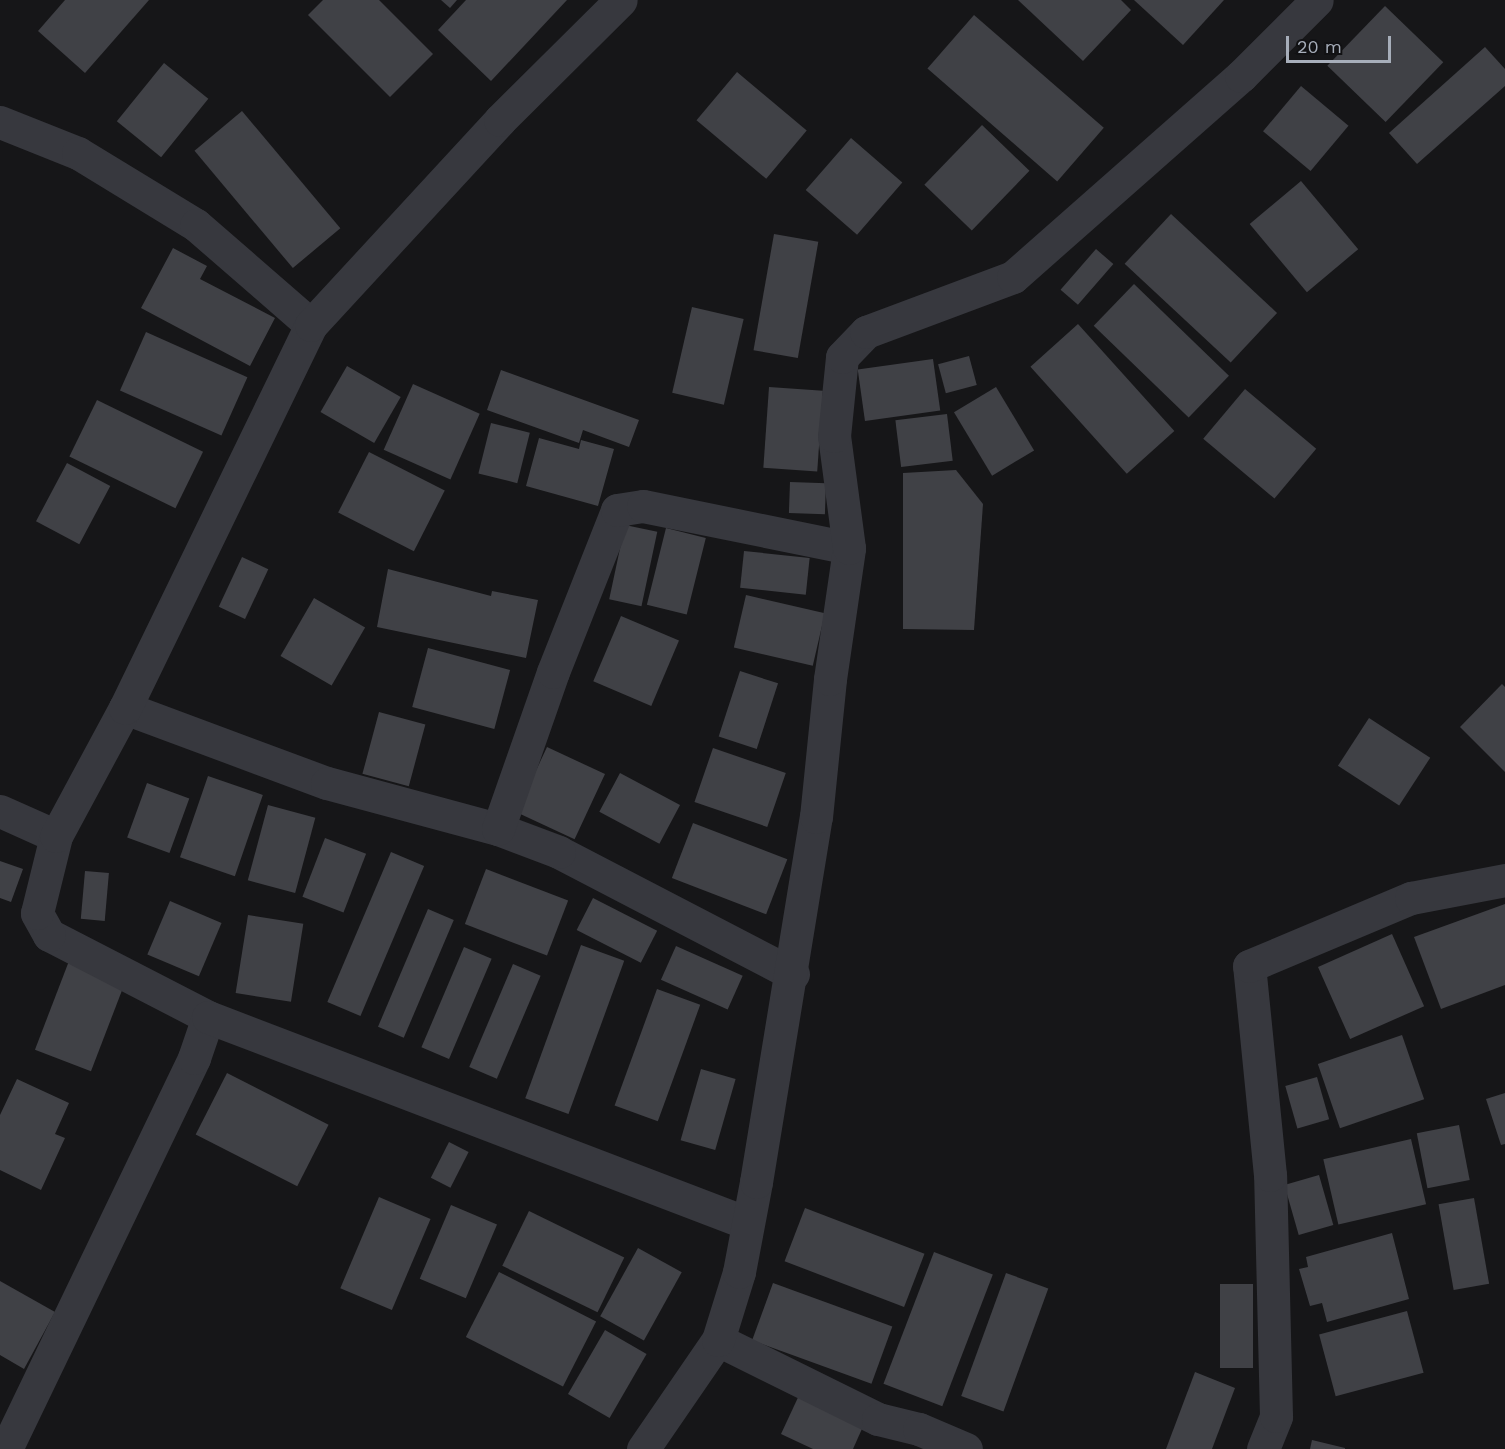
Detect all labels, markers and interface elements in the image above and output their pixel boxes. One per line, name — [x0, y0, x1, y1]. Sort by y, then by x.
scale bar — [1289, 24, 1394, 62]
text: 20 m — [1297, 36, 1342, 57]

